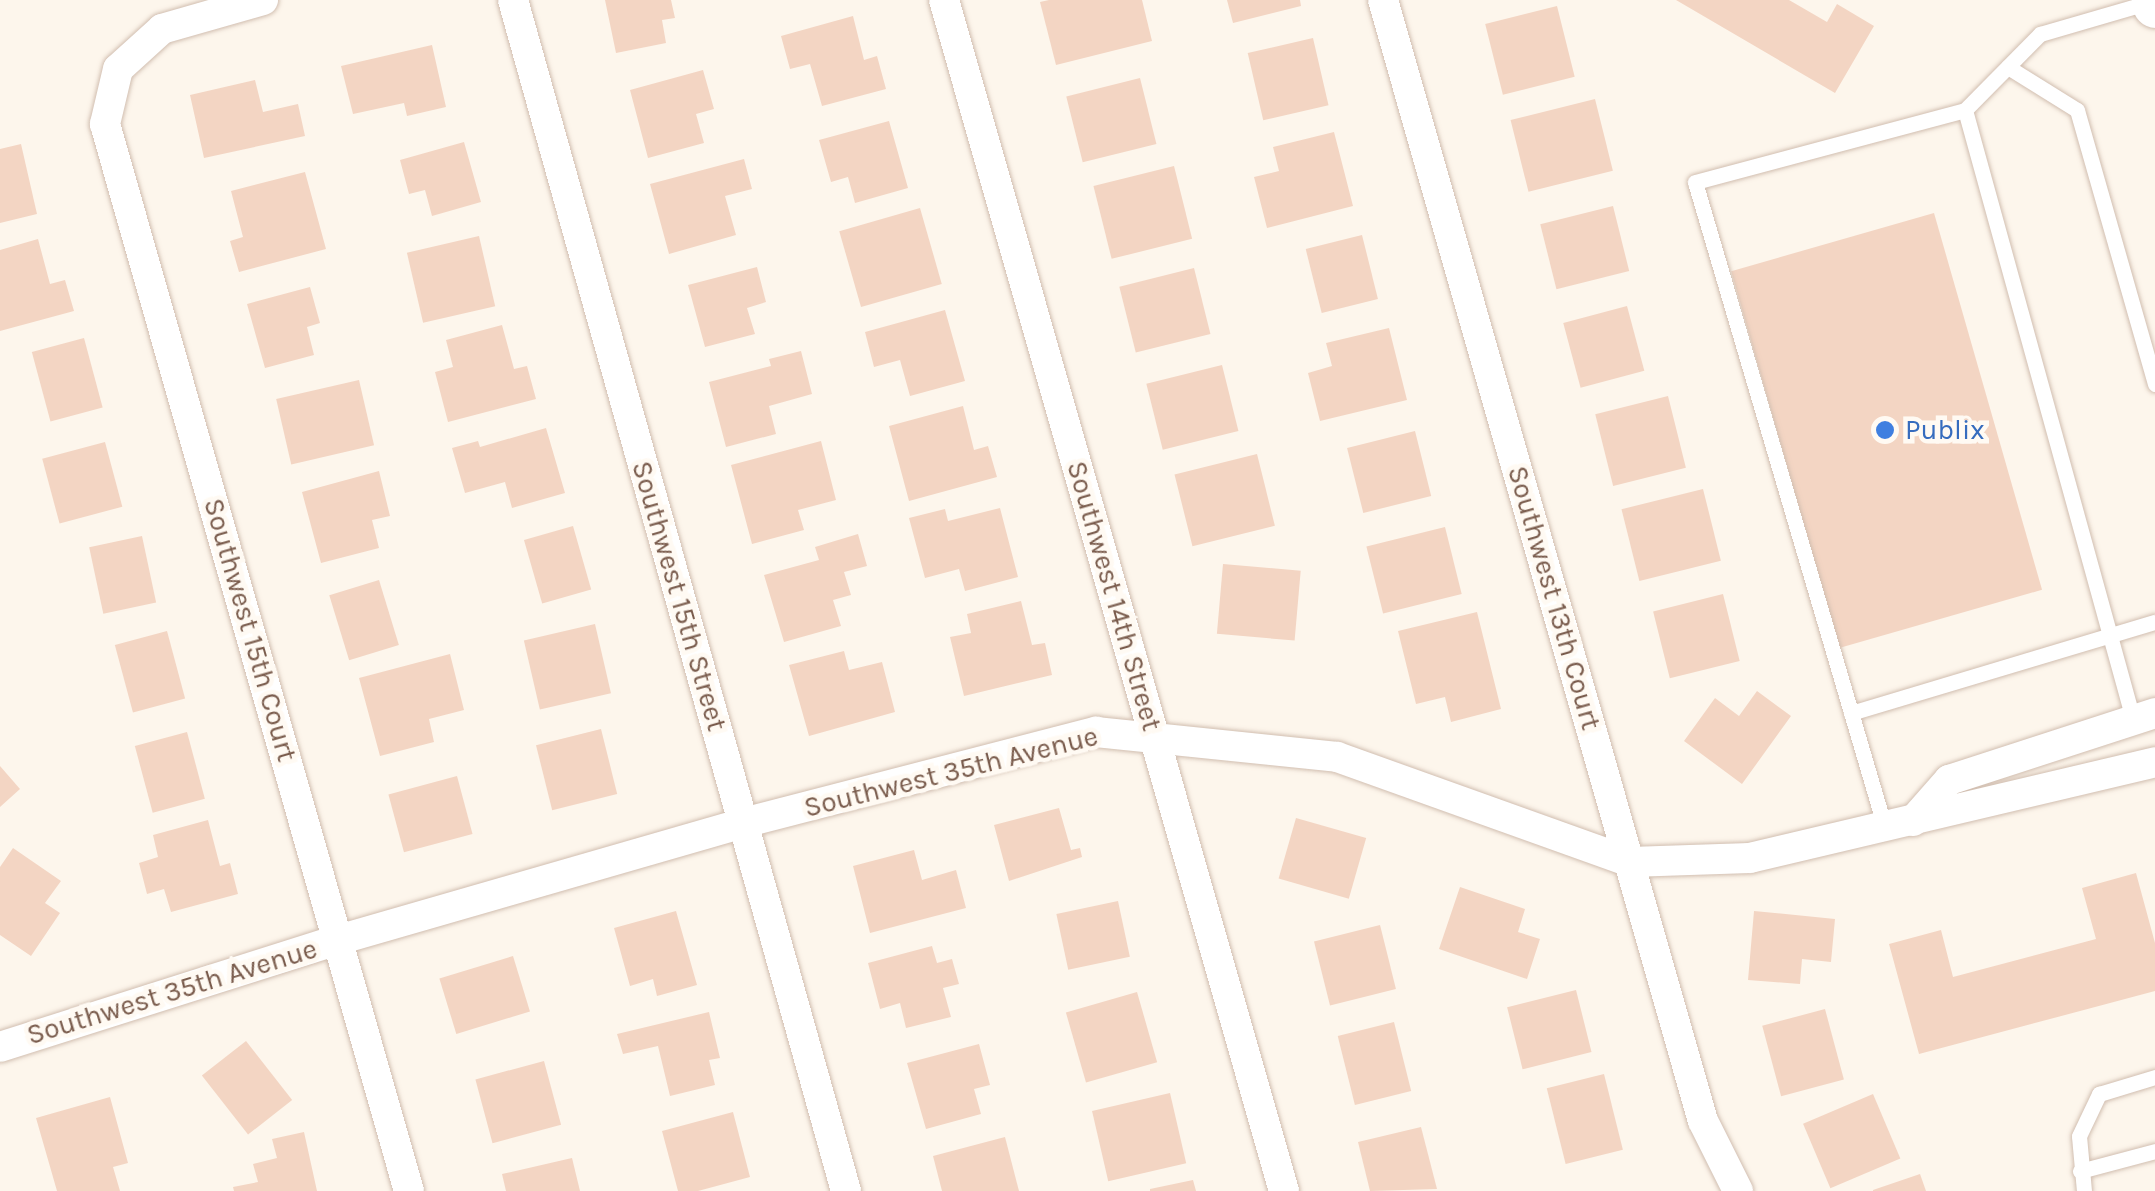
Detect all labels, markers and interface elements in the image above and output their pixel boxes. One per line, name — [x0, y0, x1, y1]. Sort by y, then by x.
place label: Publix — [1905, 413, 1985, 447]
marker: Publix — [1874, 419, 1896, 441]
street label: Southwest 15th Street — [624, 457, 734, 735]
street label: Southwest 14th Street — [1059, 457, 1169, 735]
street label: Southwest 13th Court — [1500, 462, 1608, 734]
street label: Southwest 15th Court — [196, 494, 304, 766]
street label: Southwest 35th Avenue — [801, 719, 1101, 825]
street label: Southwest 35th Avenue — [23, 932, 321, 1052]

